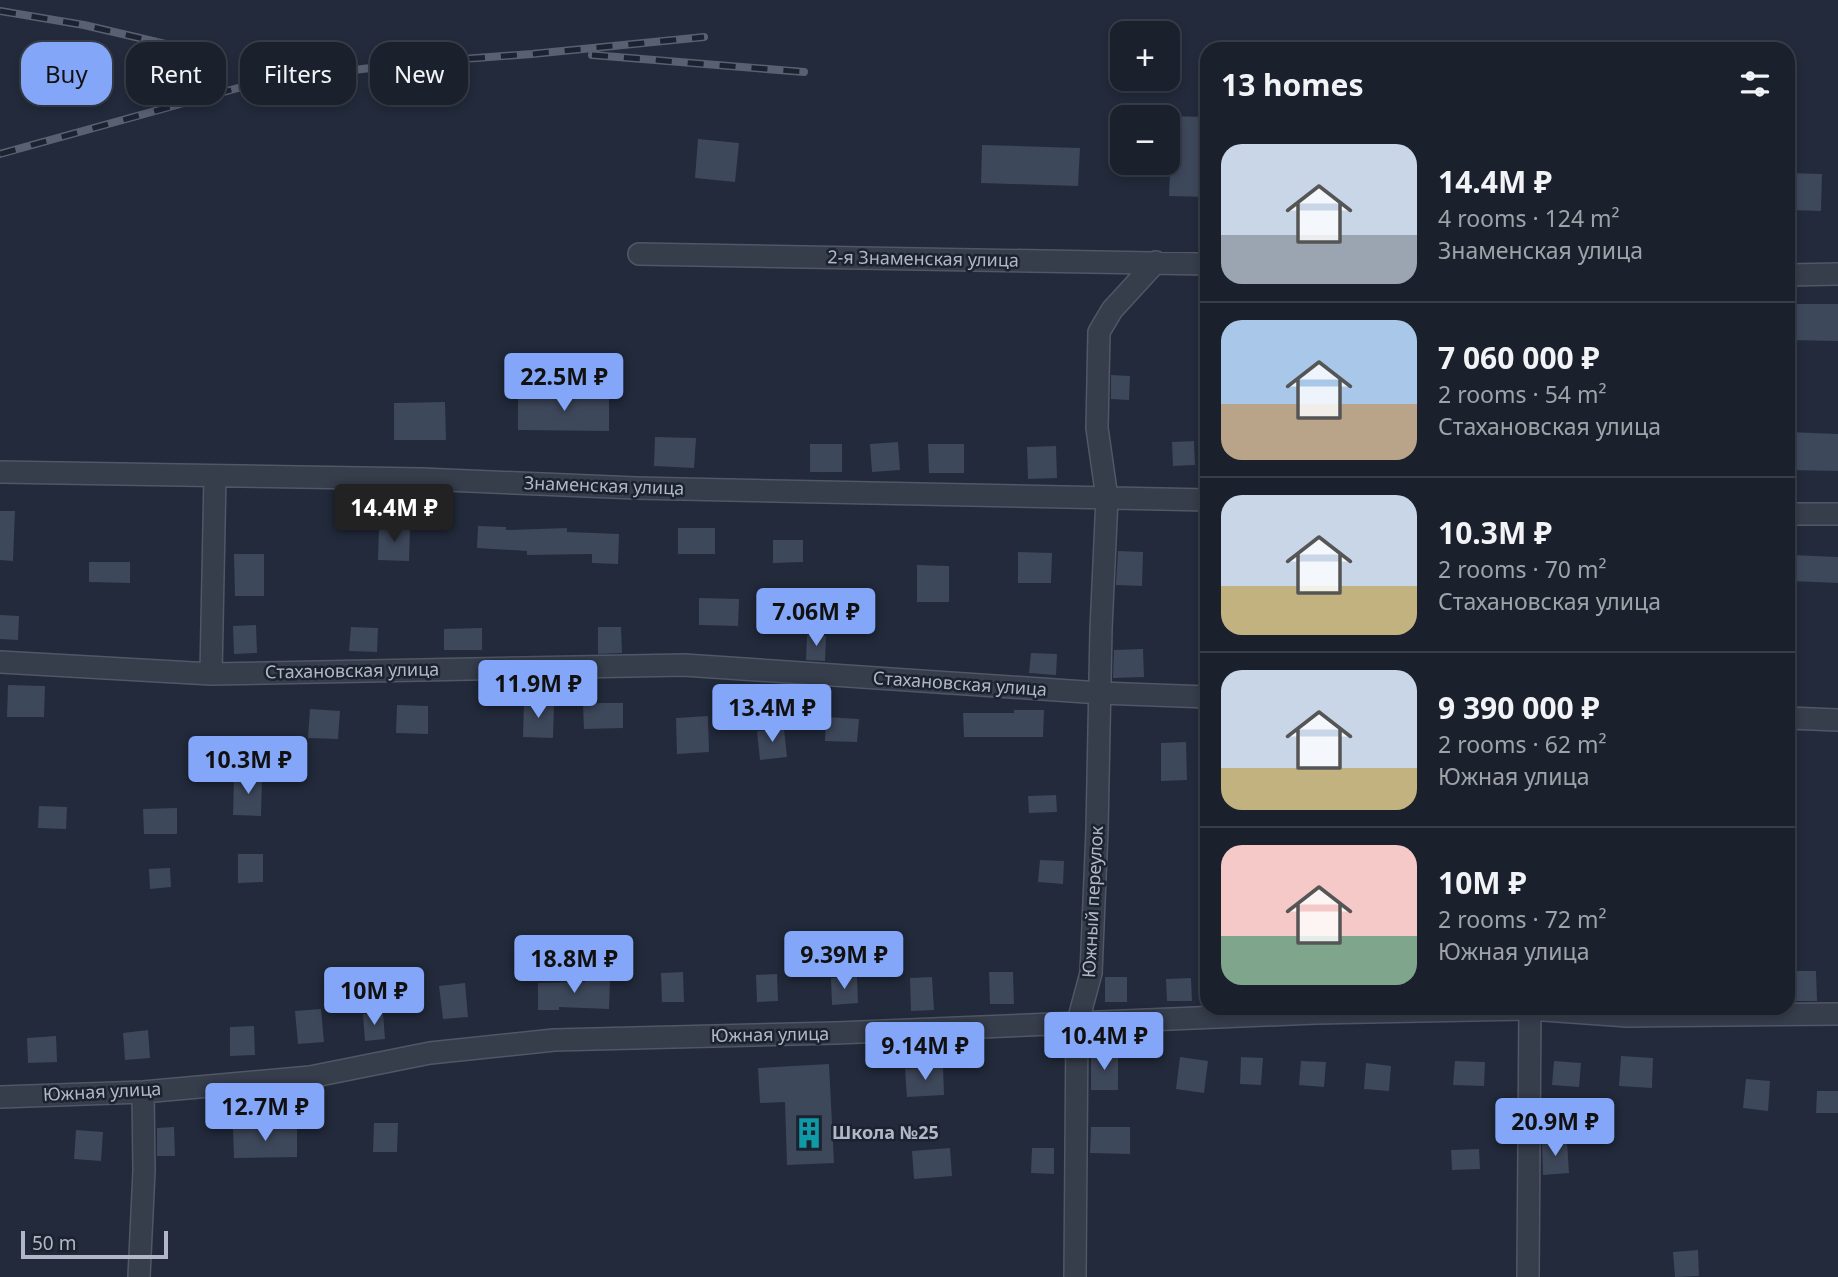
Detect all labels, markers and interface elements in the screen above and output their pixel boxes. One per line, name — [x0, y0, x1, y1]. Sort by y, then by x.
map controls — [1110, 21, 1180, 175]
button: + — [1110, 21, 1180, 91]
chip: Buy — [21, 42, 112, 105]
chip: Rent — [126, 42, 226, 105]
chip: Filters — [240, 42, 356, 105]
chip: New — [370, 42, 468, 105]
text: 13 homes — [1221, 64, 1364, 105]
icon: filters — [1736, 65, 1774, 103]
button: − — [1110, 105, 1180, 175]
text: 14.4M ₽ — [1438, 161, 1552, 202]
icon: home — [1277, 172, 1361, 256]
text: 4 rooms · 124 m² — [1438, 202, 1620, 234]
text: Знаменская улица — [1438, 234, 1643, 266]
street label: 2-я Знаменская улица — [827, 244, 1019, 272]
text: 7 060 000 ₽ — [1438, 337, 1600, 378]
icon: home — [1277, 348, 1361, 432]
pin: 22.5M ₽ — [499, 354, 629, 413]
text: 22.5M ₽ — [520, 360, 608, 392]
text: 2 rooms · 54 m² — [1438, 378, 1607, 410]
text: Стахановская улица — [1438, 410, 1661, 442]
street label: Знаменская улица — [523, 470, 685, 500]
pin: 14.4M ₽ — [329, 484, 459, 544]
text: 14.4M ₽ — [350, 491, 438, 523]
text: 10.3M ₽ — [1438, 512, 1552, 553]
icon: home — [1277, 523, 1361, 607]
text: 2 rooms · 70 m² — [1438, 553, 1607, 585]
text: Стахановская улица — [1438, 585, 1661, 617]
pin: 7.06M ₽ — [751, 588, 881, 648]
text: 7.06M ₽ — [772, 595, 860, 627]
street label: Стахановская улица — [265, 656, 439, 684]
pin: 11.9M ₽ — [473, 660, 603, 720]
street label: Стахановская улица — [872, 665, 1048, 701]
text: 11.9M ₽ — [494, 667, 582, 699]
pin: 13.4M ₽ — [707, 684, 837, 744]
text: 9 390 000 ₽ — [1438, 687, 1600, 728]
text: 13.4M ₽ — [728, 691, 816, 723]
icon: home — [1277, 698, 1361, 782]
text: 2 rooms · 62 m² — [1438, 728, 1607, 760]
pin: 10.3M ₽ — [183, 736, 313, 796]
text: 10.3M ₽ — [204, 743, 292, 775]
text: Южная улица — [1438, 760, 1589, 792]
street label: Южный переулок — [1076, 825, 1108, 979]
text: 10M ₽ — [1438, 862, 1526, 903]
icon: home — [1277, 873, 1361, 957]
text: 2 rooms · 72 m² — [1438, 903, 1607, 935]
pin: 9.39M ₽ — [779, 932, 909, 991]
text: Южная улица — [1438, 935, 1589, 967]
pin: 18.8M ₽ — [509, 936, 639, 995]
text: 9.39M ₽ — [800, 938, 888, 970]
text: 18.8M ₽ — [530, 942, 618, 974]
pin: 10M ₽ — [325, 968, 423, 1027]
text: 10M ₽ — [340, 974, 408, 1006]
pin: 10.4M ₽ — [1039, 1012, 1169, 1072]
text: 10.4M ₽ — [1060, 1019, 1148, 1051]
street label: Южная улица — [711, 1021, 829, 1047]
pin: 9.14M ₽ — [860, 1023, 990, 1082]
text: 9.14M ₽ — [881, 1029, 969, 1061]
street label: Южная улица — [42, 1076, 162, 1106]
pin: 12.7M ₽ — [200, 1084, 330, 1143]
text: 12.7M ₽ — [221, 1090, 309, 1122]
pin: 20.9M ₽ — [1490, 1098, 1620, 1158]
text: 20.9M ₽ — [1511, 1105, 1599, 1137]
building icon: Школа №25 — [792, 1116, 826, 1150]
place label: Школа №25 — [832, 1120, 939, 1144]
scale bar — [21, 1228, 168, 1260]
text: 50 m — [32, 1230, 76, 1256]

